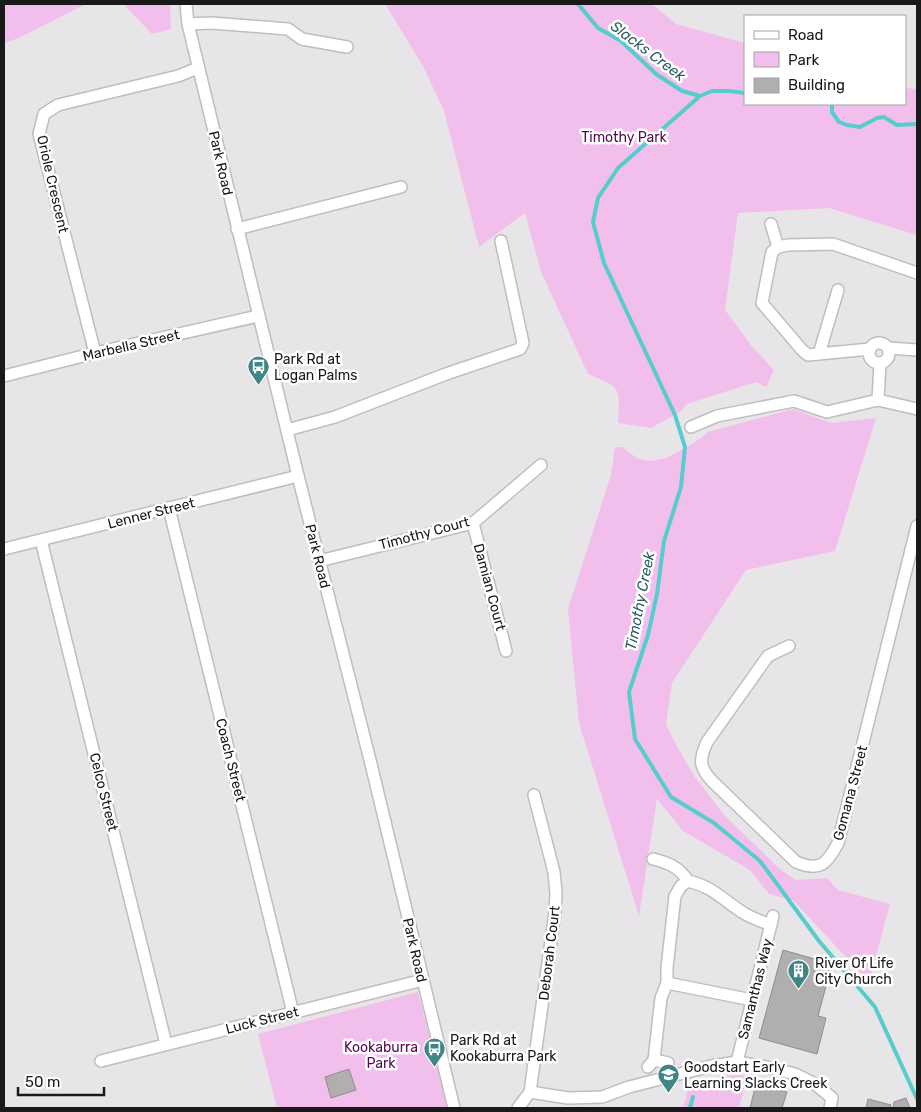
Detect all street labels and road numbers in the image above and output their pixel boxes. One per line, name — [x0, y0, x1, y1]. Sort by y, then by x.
street label: Park Road — [205, 129, 236, 197]
street label: Oriole Crescent — [33, 134, 72, 235]
street label: Marbella Street — [81, 326, 182, 365]
street label: Lenner Street — [106, 494, 197, 533]
street label: Timothy Court — [377, 513, 472, 554]
street label: Park Road — [301, 522, 334, 590]
street label: Damian Court — [470, 542, 509, 633]
street label: Coach Street — [212, 717, 249, 804]
street label: Gomana Street — [830, 743, 871, 843]
street label: Celco Street — [86, 751, 122, 834]
street label: Deborah Court — [535, 904, 564, 1001]
street label: Park Road — [399, 916, 430, 984]
street label: Samanthas Way — [735, 937, 776, 1041]
street label: Luck Street — [224, 1003, 301, 1038]

